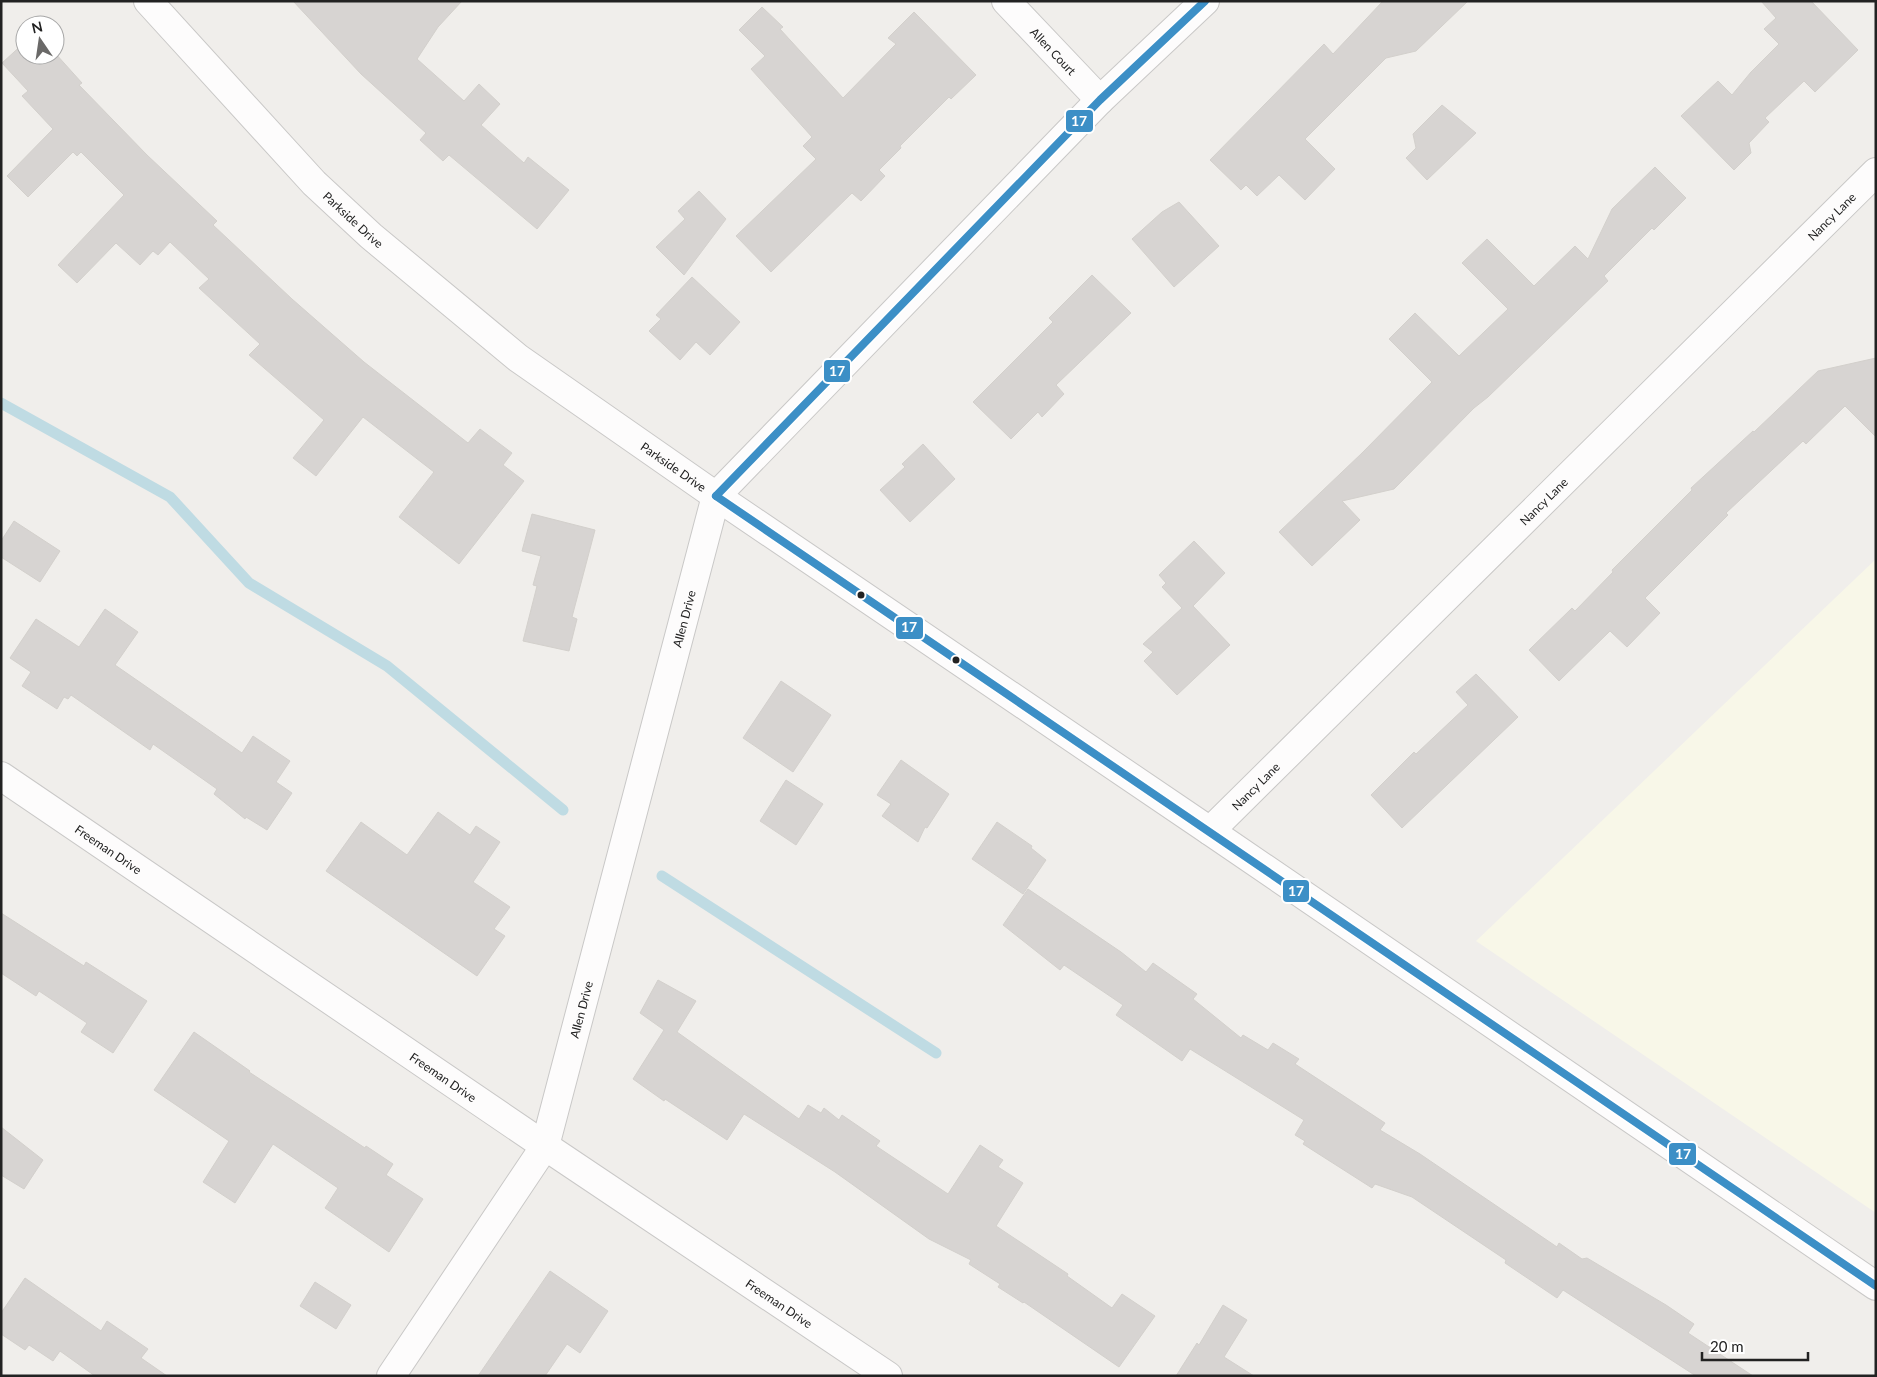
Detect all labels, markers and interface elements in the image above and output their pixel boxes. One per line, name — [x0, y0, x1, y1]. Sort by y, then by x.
north arrow — [15, 15, 65, 65]
text: N — [30, 17, 44, 36]
street label: Allen Court — [1027, 24, 1080, 78]
line badge: 17 — [1065, 109, 1094, 133]
text: 17 — [1071, 112, 1087, 129]
street label: Parkside Drive — [320, 188, 387, 251]
street label: Nancy Lane — [1804, 189, 1858, 243]
line badge: 17 — [823, 359, 851, 383]
text: 17 — [829, 362, 845, 379]
street label: Parkside Drive — [638, 439, 709, 495]
street label: Nancy Lane — [1516, 474, 1571, 528]
street label: Allen Drive — [669, 589, 698, 649]
unlabelled marker — [856, 590, 866, 600]
line badge: 17 — [895, 616, 924, 640]
text: 17 — [901, 618, 917, 635]
unlabelled marker — [951, 655, 961, 665]
street label: Nancy Lane — [1228, 759, 1283, 813]
street label: Freeman Drive — [72, 821, 145, 877]
line badge: 17 — [1282, 879, 1310, 903]
text: 17 — [1288, 882, 1304, 899]
street label: Allen Drive — [566, 979, 596, 1040]
street label: Freeman Drive — [407, 1049, 480, 1105]
line badge: 17 — [1668, 1142, 1697, 1166]
text: 17 — [1675, 1145, 1691, 1162]
street label: Freeman Drive — [743, 1275, 816, 1331]
scale bar — [1702, 1330, 1808, 1362]
text: 20 m — [1710, 1337, 1744, 1355]

